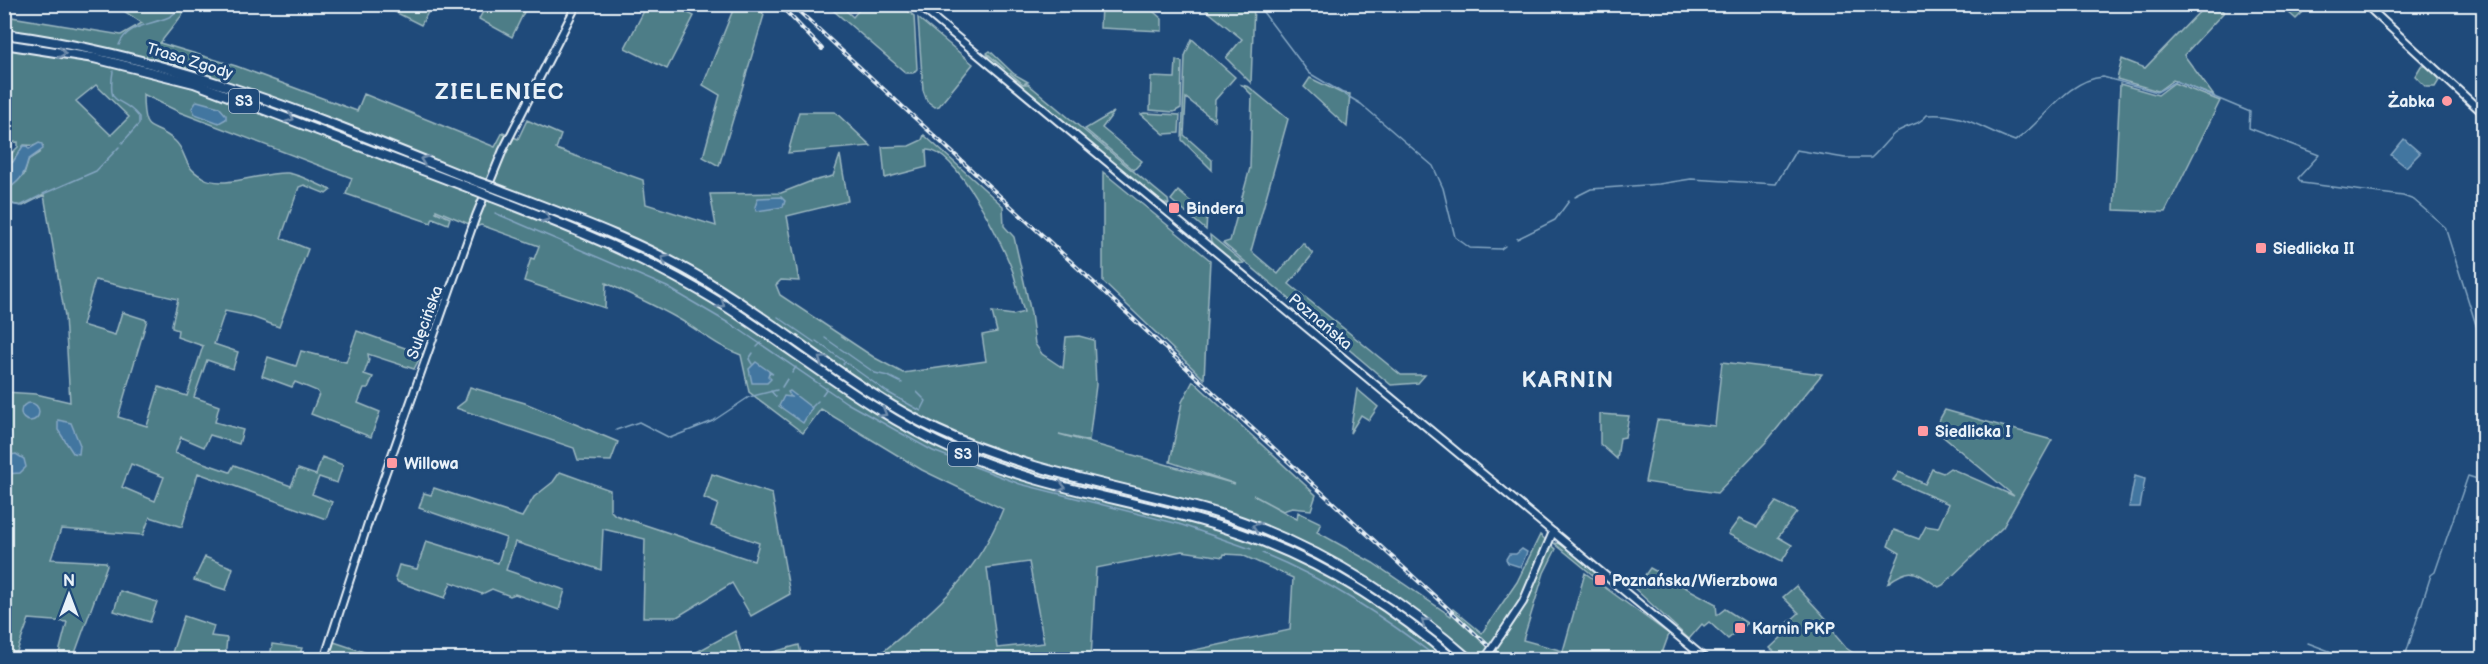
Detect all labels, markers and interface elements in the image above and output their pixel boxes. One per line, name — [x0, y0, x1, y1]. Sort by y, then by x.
street label: Trasa Zgody — [144, 39, 236, 84]
one-way arrow — [58, 46, 67, 58]
district label: ZIELENIEC — [435, 79, 565, 106]
road number: S3 — [229, 89, 259, 113]
place label: Żabka — [2388, 90, 2435, 112]
marker: Żabka — [2440, 94, 2454, 108]
one-way arrow — [283, 111, 294, 123]
one-way arrow — [419, 155, 430, 167]
place label: Bindera — [1186, 200, 1244, 219]
marker: Bindera — [1167, 201, 1181, 215]
one-way arrow — [540, 211, 551, 223]
place label: Siedlicka II — [2273, 240, 2354, 259]
marker: Siedlicka II — [2254, 241, 2268, 255]
one-way arrow — [660, 254, 671, 266]
street label: Sulęcińska — [403, 283, 448, 362]
street label: Poznańska — [1284, 290, 1356, 354]
one-way arrow — [715, 296, 725, 308]
one-way arrow — [818, 356, 829, 367]
district label: KARNIN — [1521, 367, 1615, 394]
one-way arrow — [877, 405, 887, 417]
place label: Siedlicka I — [1935, 423, 2011, 442]
marker: Siedlicka I — [1916, 424, 1930, 438]
road number: S3 — [948, 442, 978, 466]
place label: Willowa — [404, 455, 459, 474]
marker: Willowa — [385, 456, 399, 470]
one-way arrow — [1057, 479, 1067, 492]
one-way arrow — [1251, 521, 1261, 534]
north arrow — [39, 565, 99, 625]
text: N — [63, 572, 75, 591]
place label: Poznańska/Wierzbowa — [1612, 572, 1778, 591]
marker: Poznańska/Wierzbowa — [1593, 573, 1607, 587]
one-way arrow — [1421, 618, 1432, 629]
place label: Karnin PKP — [1752, 620, 1835, 639]
marker: Karnin PKP — [1733, 621, 1747, 635]

